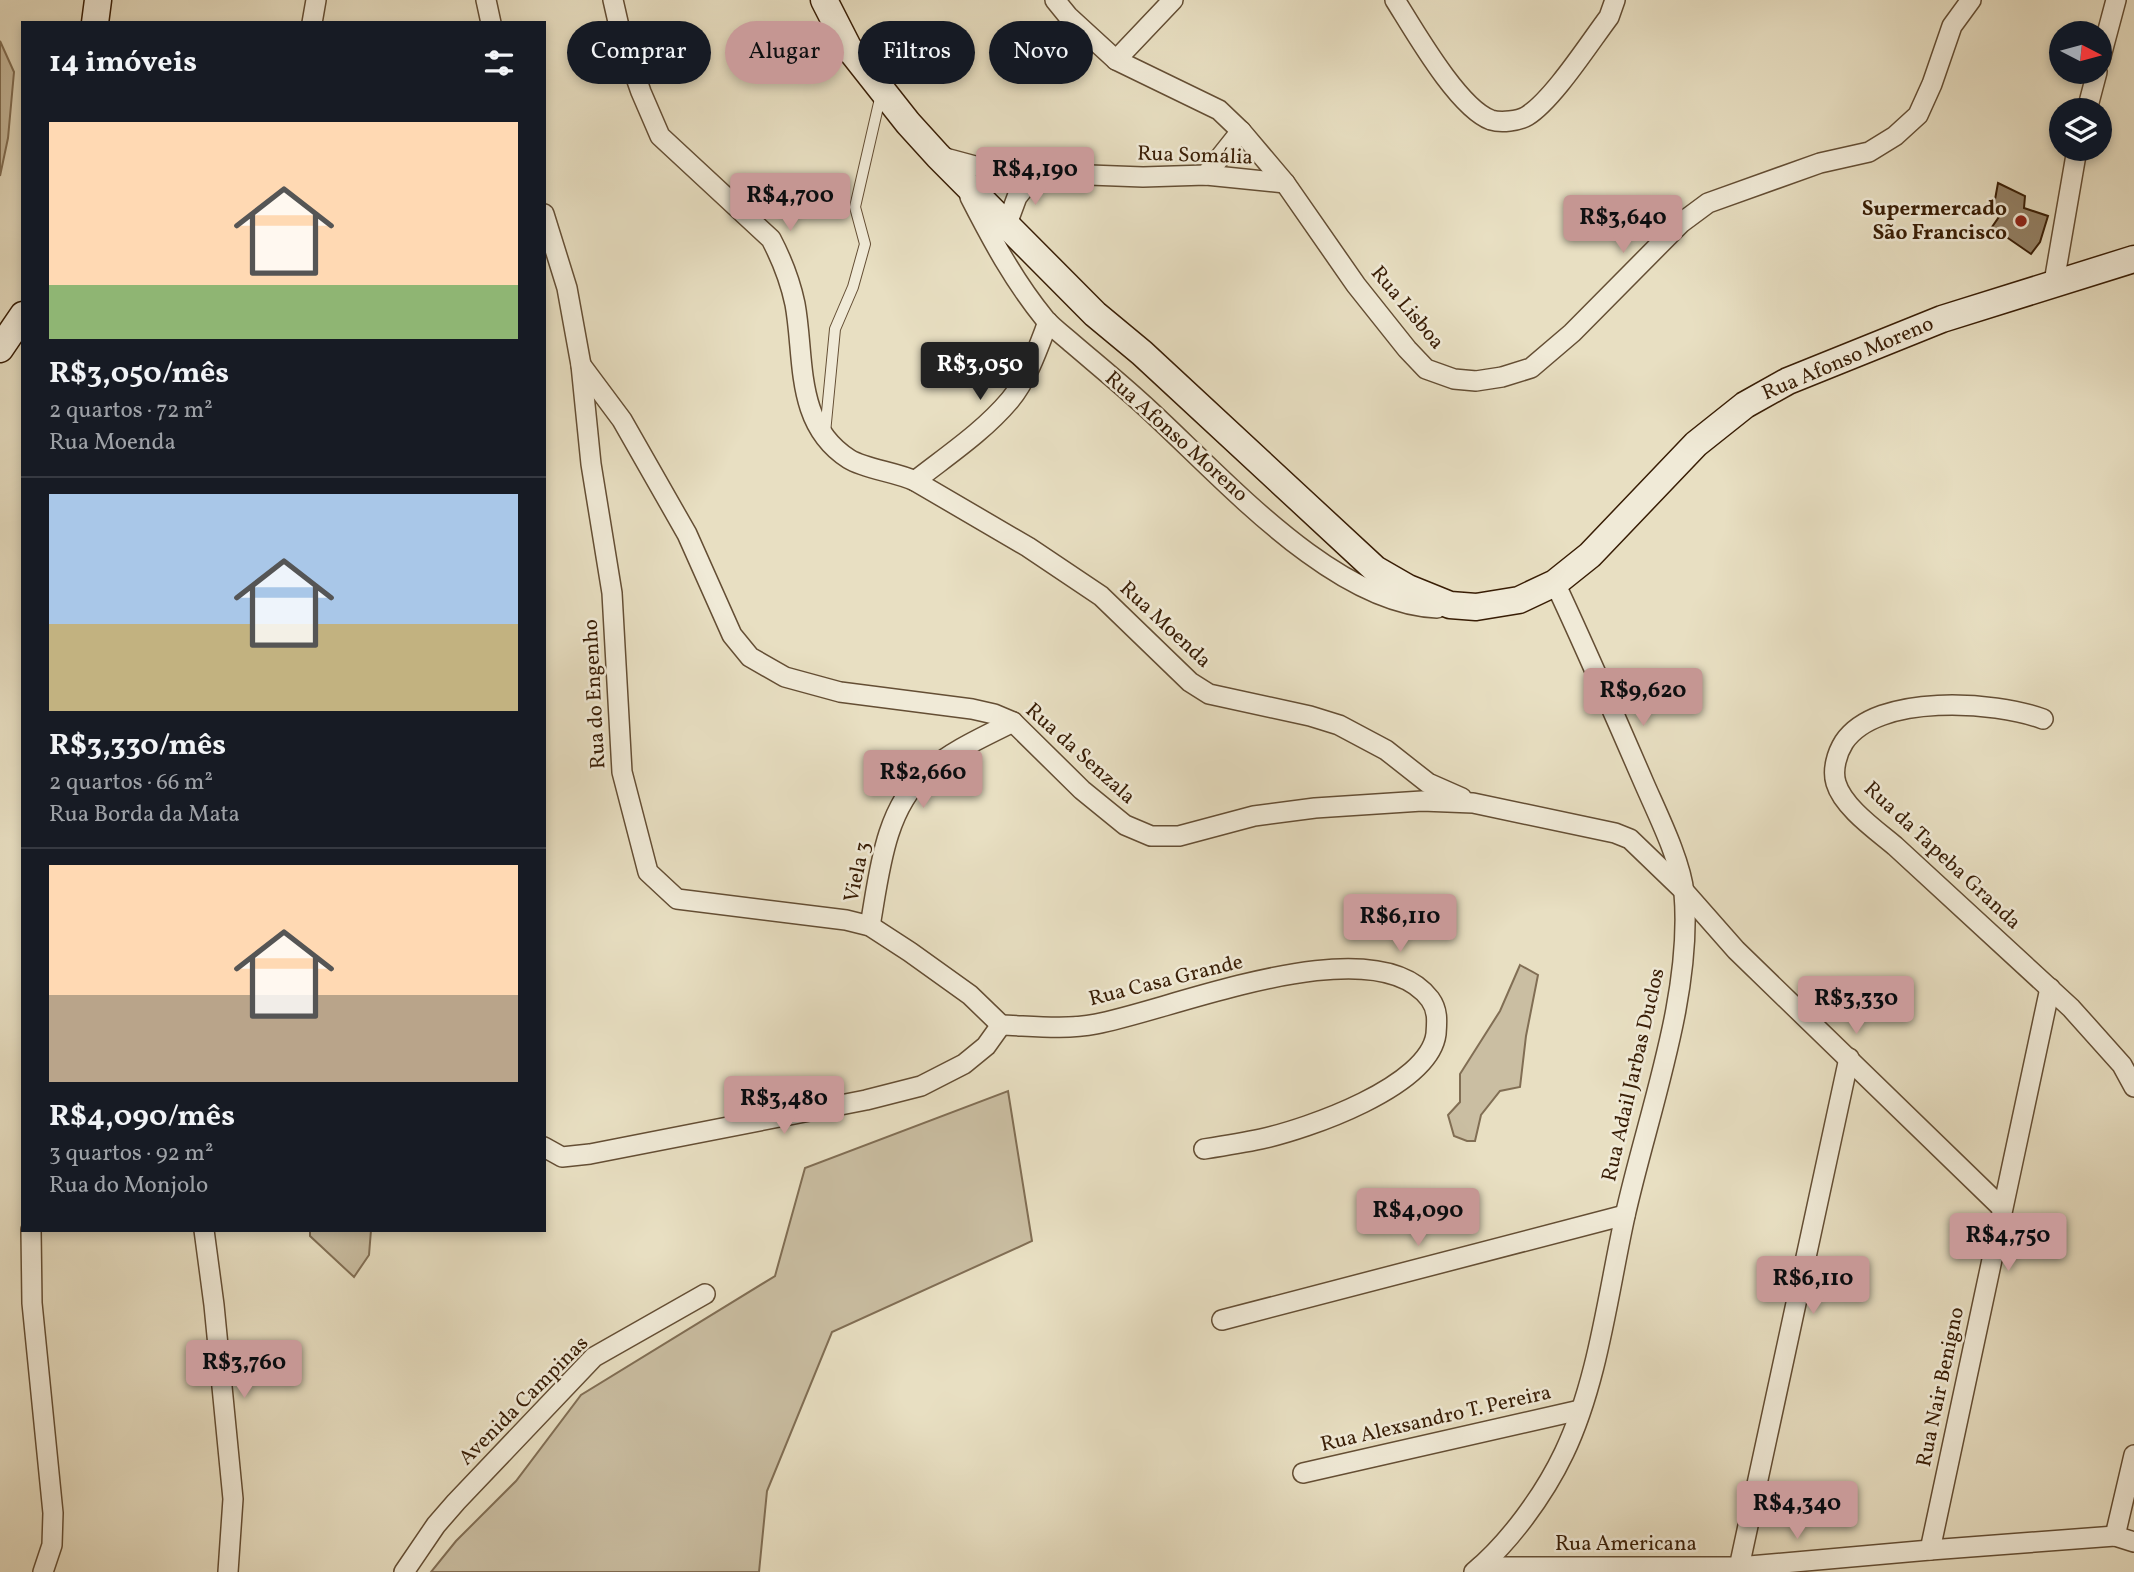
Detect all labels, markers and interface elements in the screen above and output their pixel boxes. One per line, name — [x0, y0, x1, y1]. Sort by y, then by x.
chip: Comprar — [567, 21, 711, 84]
chip: Alugar — [725, 21, 844, 84]
chip: Filtros — [858, 21, 975, 84]
chip: Novo — [989, 21, 1093, 84]
north arrow — [2049, 21, 2112, 84]
map controls — [2049, 21, 2112, 161]
text: 14 imóveis — [49, 42, 197, 84]
icon: filters — [480, 44, 518, 82]
button: layers — [2049, 98, 2112, 161]
street label: Rua Somália — [1137, 139, 1253, 173]
pin: R$4,190 — [970, 148, 1100, 207]
text: R$4,190 — [992, 154, 1078, 186]
icon: home — [221, 168, 347, 294]
pin: R$4,700 — [725, 174, 855, 233]
text: R$4,700 — [746, 180, 834, 212]
place label: Supermercado São Francisco — [1862, 195, 2007, 248]
pin: R$3,640 — [1558, 196, 1688, 255]
text: R$3,640 — [1579, 202, 1667, 234]
marker: Supermercado São Francisco — [2013, 213, 2029, 229]
street label: Rua Lisboa — [1363, 260, 1451, 356]
street label: Rua Afonso Moreno — [1758, 310, 1938, 408]
pin: R$3,050 — [915, 342, 1045, 402]
text: R$3,050 — [937, 349, 1023, 381]
text: R$3,050/mês — [49, 353, 229, 395]
street label: Rua Afonso Moreno — [1098, 365, 1254, 509]
text: 2 quartos · 72 m² — [49, 395, 213, 427]
text: Rua Moenda — [49, 427, 176, 459]
icon: home — [221, 540, 347, 666]
street label: Rua Moenda — [1113, 575, 1217, 675]
street label: Rua do Engenho — [577, 618, 613, 770]
pin: R$9,620 — [1578, 668, 1708, 728]
text: R$9,620 — [1600, 675, 1686, 707]
street label: Rua da Senzala — [1019, 697, 1141, 811]
text: R$3,330/mês — [49, 725, 226, 767]
pin: R$2,660 — [858, 750, 988, 810]
text: R$2,660 — [879, 757, 967, 789]
text: 2 quartos · 66 m² — [49, 767, 213, 799]
street label: Rua da Tapeba Granda — [1857, 775, 2027, 937]
text: Rua Borda da Mata — [49, 799, 240, 831]
street label: Viela 3 — [837, 839, 879, 905]
pin: R$6,110 — [1335, 894, 1465, 954]
text: R$6,110 — [1360, 901, 1440, 933]
icon: home — [221, 911, 347, 1037]
street label: Rua Casa Grande — [1086, 948, 1246, 1014]
street label: Rua Adail Jarbas Duclos — [1595, 965, 1673, 1185]
pin: R$3,330 — [1791, 976, 1921, 1036]
text: R$3,330 — [1814, 983, 1898, 1015]
pin: R$3,480 — [719, 1076, 849, 1136]
text: R$3,480 — [740, 1083, 828, 1115]
text: R$4,090/mês — [49, 1096, 235, 1138]
text: 3 quartos · 92 m² — [49, 1138, 213, 1170]
text: Rua do Monjolo — [49, 1170, 208, 1202]
pin: R$4,090 — [1353, 1188, 1483, 1248]
text: R$4,090 — [1373, 1195, 1463, 1227]
pin: R$4,750 — [1943, 1214, 2073, 1273]
text: R$4,750 — [1966, 1220, 2050, 1252]
pin: R$6,110 — [1748, 1256, 1878, 1316]
text: R$6,110 — [1773, 1263, 1853, 1295]
street label: Rua Nair Benigno — [1910, 1304, 1972, 1470]
street label: Avenida Campinas — [453, 1330, 595, 1472]
pin: R$3,760 — [179, 1340, 309, 1400]
text: R$3,760 — [202, 1347, 286, 1379]
street label: Rua Alexsandro T. Pereira — [1318, 1378, 1554, 1460]
pin: R$4,340 — [1732, 1482, 1862, 1541]
text: R$4,340 — [1753, 1488, 1841, 1520]
street label: Rua Americana — [1555, 1530, 1697, 1559]

